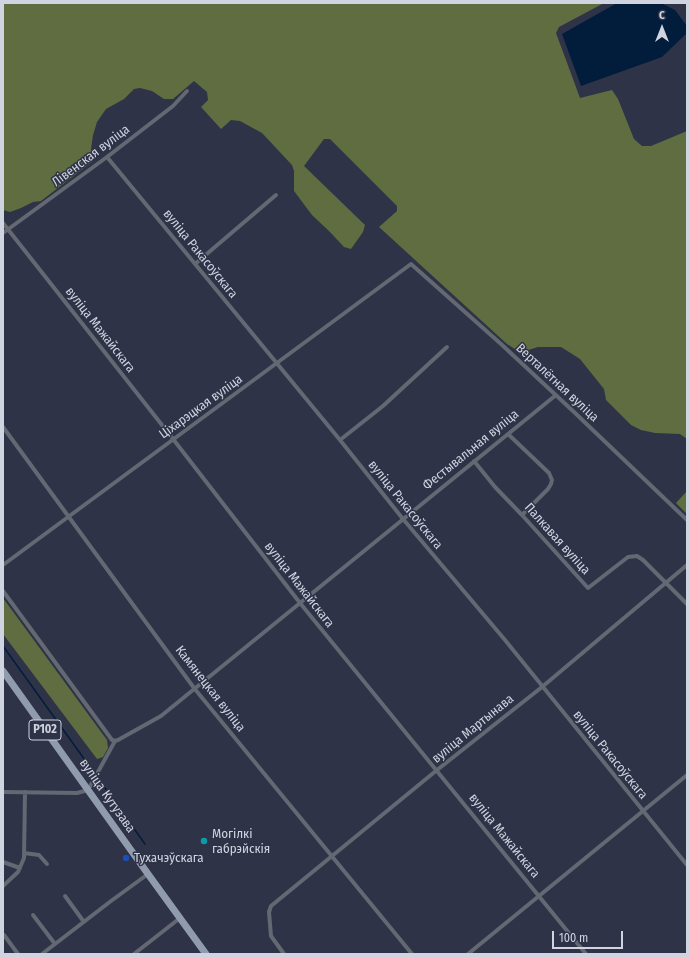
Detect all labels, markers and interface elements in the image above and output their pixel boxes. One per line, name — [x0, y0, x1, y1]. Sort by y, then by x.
north arrow — [642, 8, 682, 48]
text: С — [659, 9, 665, 22]
street label: Лівенская вуліца — [49, 122, 133, 190]
street label: вуліца Ракасоўскага — [159, 206, 241, 302]
street label: вуліца Мажайскага — [62, 284, 138, 376]
street label: Верталётная вуліца — [512, 341, 602, 425]
street label: Ціхарэцкая вуліца — [156, 372, 246, 442]
street label: Фестывальная вуліца — [420, 406, 522, 494]
street label: вуліца Ракасоўскага — [364, 457, 446, 553]
street label: Палкавая вуліца — [521, 500, 593, 578]
street label: вуліца Мажайскага — [261, 539, 337, 631]
street label: Камянецкая вуліца — [172, 643, 248, 735]
street label: вуліца Мартынава — [429, 691, 517, 767]
street label: вуліца Ракасоўскага — [569, 707, 651, 803]
road number: Р102 — [29, 720, 61, 740]
street label: вуліца Кутузава — [76, 756, 138, 836]
street label: вуліца Мажайскага — [465, 791, 543, 881]
place label: Могілкі габрэйскія — [212, 826, 270, 857]
marker: Могілкі габрэйскія — [199, 836, 209, 846]
place label: Тухачэўскага — [134, 850, 204, 866]
marker: Тухачэўскага — [121, 853, 131, 863]
scale bar — [554, 923, 625, 949]
text: 100 m — [559, 931, 588, 945]

